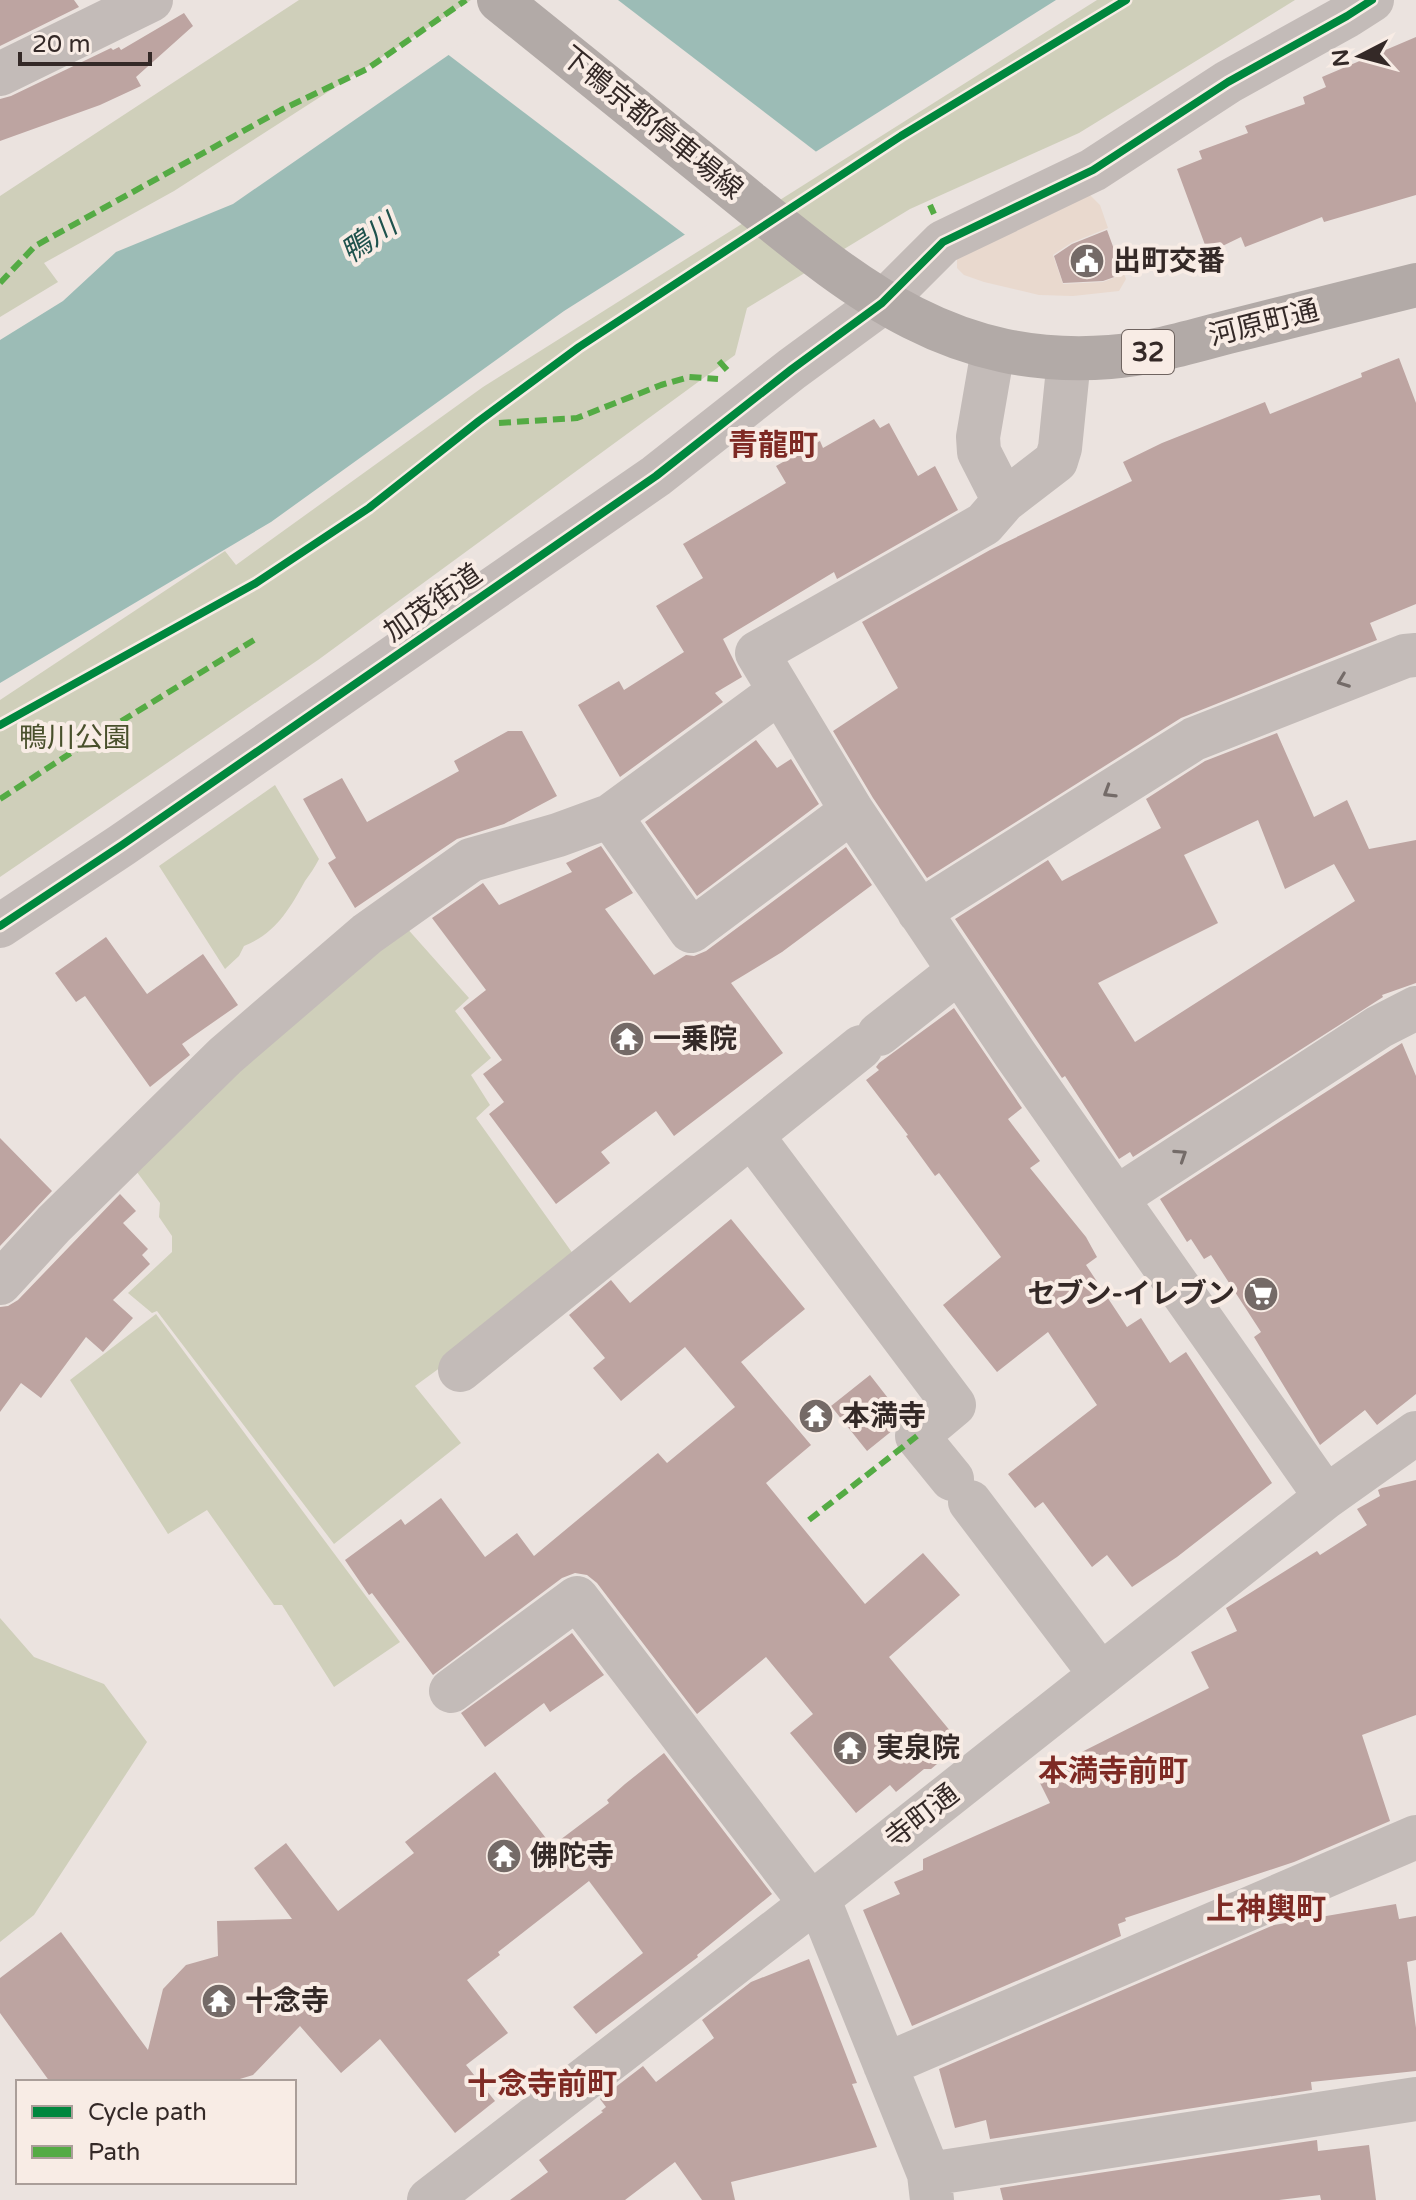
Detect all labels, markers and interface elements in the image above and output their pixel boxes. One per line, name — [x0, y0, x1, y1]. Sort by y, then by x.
scale bar — [20, 16, 150, 66]
north arrow — [1320, 16, 1400, 96]
text: 20 m — [32, 30, 90, 59]
street label: 下鴨京都停車場線 — [554, 39, 750, 207]
text: N — [1327, 48, 1355, 68]
water label: 鴨川 — [334, 205, 407, 271]
public building icon: 出町交番 — [1068, 242, 1106, 280]
place label: 出町交番 — [1113, 244, 1225, 278]
street label: 河原町通 — [1206, 293, 1322, 353]
road number: 32 — [1122, 330, 1174, 374]
district label: 青龍町 — [728, 427, 818, 464]
street label: 加茂街道 — [377, 557, 489, 649]
one-way arrow — [1337, 671, 1351, 688]
park label: 鴨川公園 — [19, 721, 131, 755]
one-way arrow — [1103, 782, 1118, 798]
temple icon: 一乗院 — [608, 1020, 646, 1058]
place label: 一乗院 — [653, 1022, 737, 1056]
one-way arrow — [1172, 1150, 1187, 1165]
supermarket icon: セブン-イレブン — [1242, 1275, 1280, 1313]
place label: セブン-イレブン — [1028, 1277, 1235, 1311]
temple icon: 本満寺 — [797, 1397, 835, 1435]
place label: 本満寺 — [842, 1399, 926, 1433]
temple icon: 実泉院 — [831, 1729, 869, 1767]
place label: 実泉院 — [876, 1731, 960, 1765]
district label: 本満寺前町 — [1038, 1753, 1188, 1790]
street label: 寺町通 — [878, 1777, 966, 1855]
temple icon: 佛陀寺 — [485, 1837, 523, 1875]
place label: 佛陀寺 — [530, 1839, 614, 1873]
district label: 上神輿町 — [1206, 1891, 1326, 1928]
temple icon: 十念寺 — [200, 1982, 238, 2020]
place label: 十念寺 — [245, 1984, 329, 2018]
district label: 十念寺前町 — [467, 2066, 617, 2103]
legend — [16, 2080, 296, 2184]
text: Cycle path — [88, 2098, 207, 2127]
text: Path — [88, 2138, 141, 2167]

